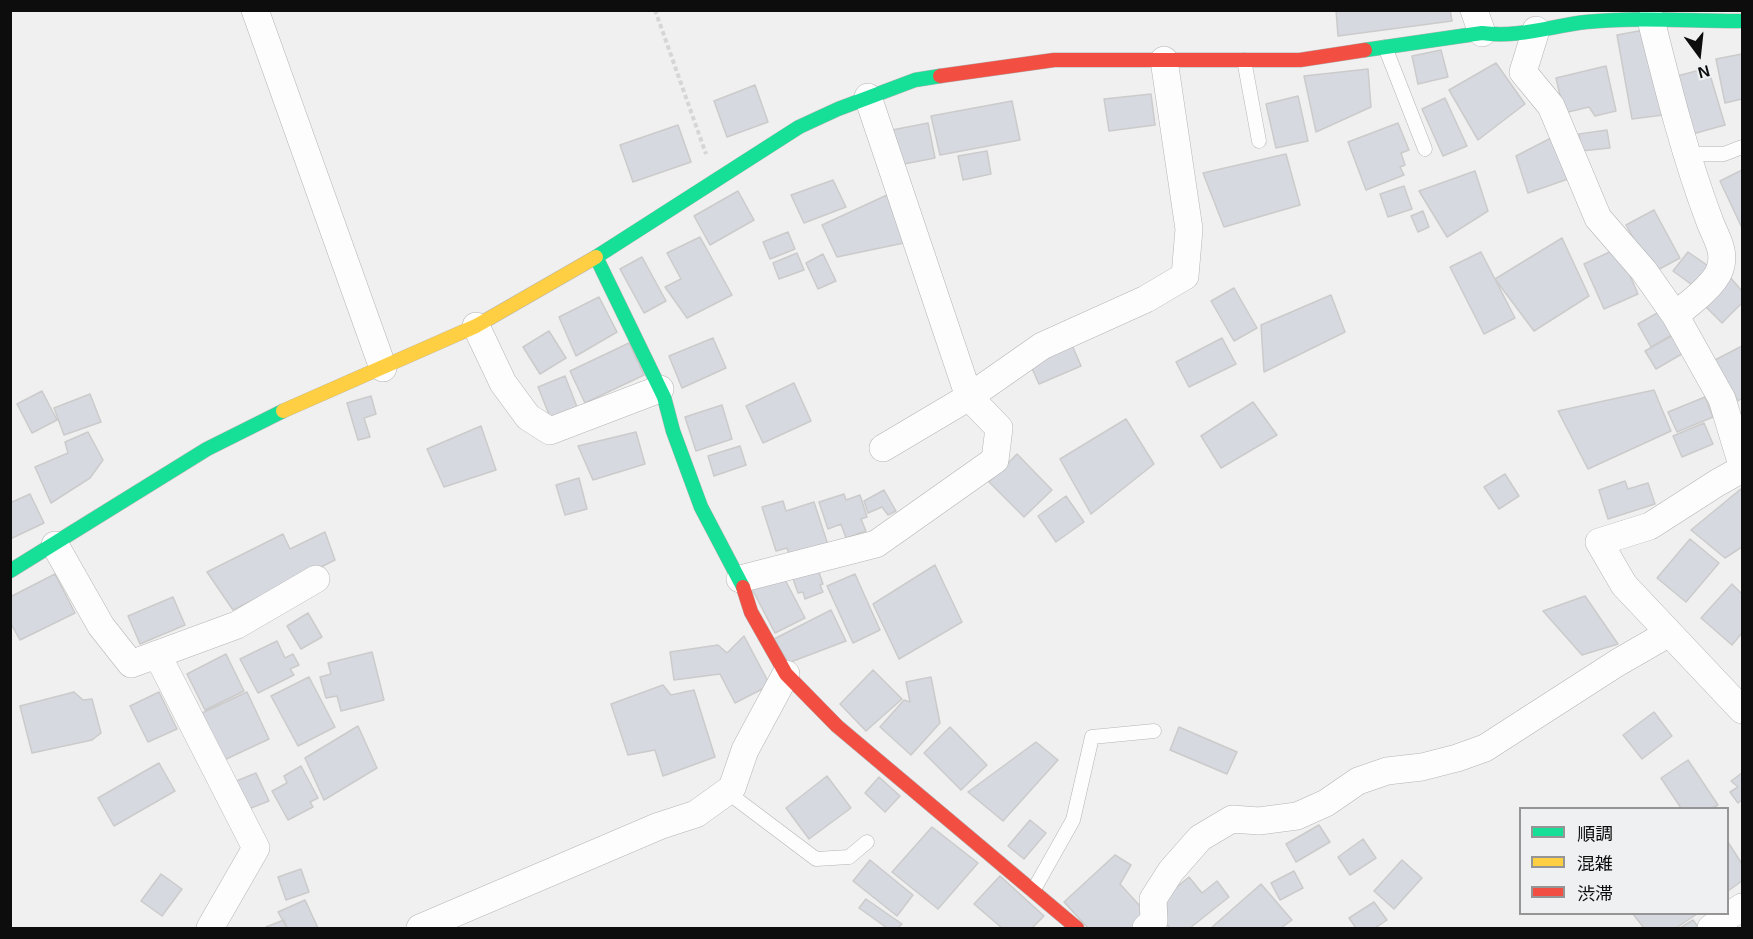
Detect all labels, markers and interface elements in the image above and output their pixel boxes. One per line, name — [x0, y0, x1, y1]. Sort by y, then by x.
north arrow — [1669, 24, 1729, 84]
text: N — [1696, 62, 1712, 82]
legend — [1519, 807, 1729, 915]
text: 順調 — [1577, 824, 1613, 844]
text: 混雑 — [1577, 854, 1613, 874]
text: 渋滞 — [1577, 884, 1613, 904]

